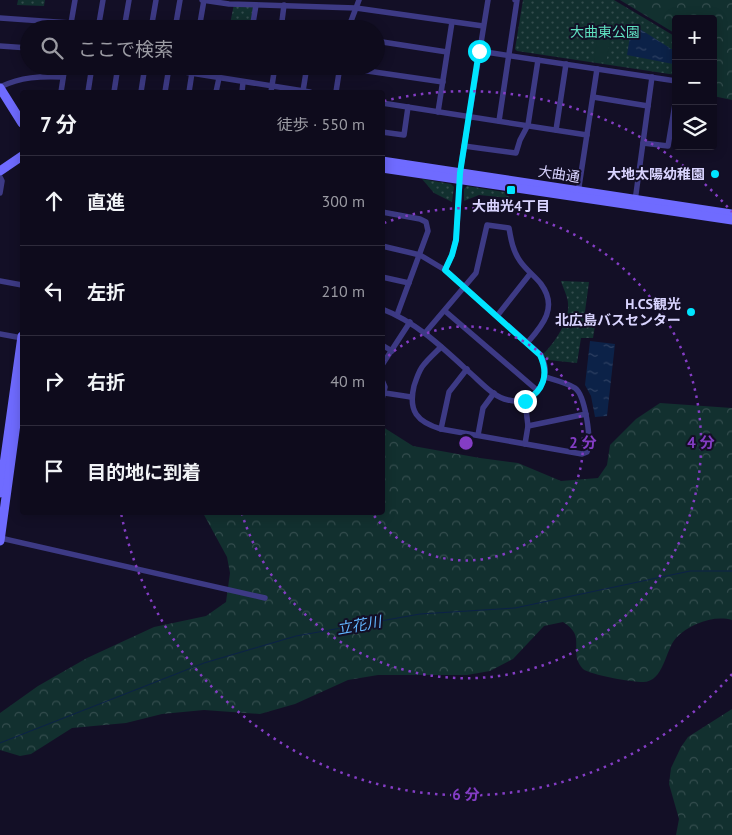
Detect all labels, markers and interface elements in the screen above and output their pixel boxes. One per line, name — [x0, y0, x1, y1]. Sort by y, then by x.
map controls — [672, 15, 717, 150]
button: + — [672, 15, 717, 60]
search box — [20, 20, 385, 75]
park label: 大曲東公園 — [570, 23, 640, 41]
icon: search — [38, 34, 66, 62]
text: ここで検索 — [78, 37, 173, 61]
route start — [468, 40, 491, 63]
button: − — [672, 60, 717, 105]
button: layers — [672, 105, 717, 150]
text: 7 分 — [40, 111, 77, 138]
text: 徒歩 · 550 m — [277, 114, 365, 134]
street label: 大曲通 — [537, 162, 581, 186]
place label: 大地太陽幼稚園 — [607, 165, 705, 183]
marker: 大地太陽幼稚園 — [709, 168, 721, 180]
marker: 大曲光4丁目 — [505, 184, 517, 196]
icon: ahead — [40, 187, 68, 215]
text: 直進 — [87, 190, 125, 214]
text: 300 m — [322, 191, 365, 211]
place label: 大曲光4丁目 — [472, 197, 550, 215]
icon: left — [40, 277, 68, 305]
text: 左折 — [87, 280, 125, 304]
text: 210 m — [322, 281, 365, 301]
place label: H.CS観光 北広島バスセンター — [555, 295, 681, 329]
marker: H.CS観光 北広島バスセンター — [685, 306, 697, 318]
icon: right — [40, 367, 68, 395]
text: 右折 — [87, 370, 125, 394]
text: 40 m — [330, 371, 365, 391]
route end — [514, 390, 537, 413]
text: 2 分 — [569, 433, 597, 452]
text: 4 分 — [687, 433, 715, 452]
centre of rings — [457, 434, 475, 452]
icon: arrive — [40, 457, 68, 485]
text: 目的地に到着 — [87, 460, 201, 484]
water label: 立花川 — [335, 611, 385, 638]
text: 6 分 — [452, 785, 480, 804]

